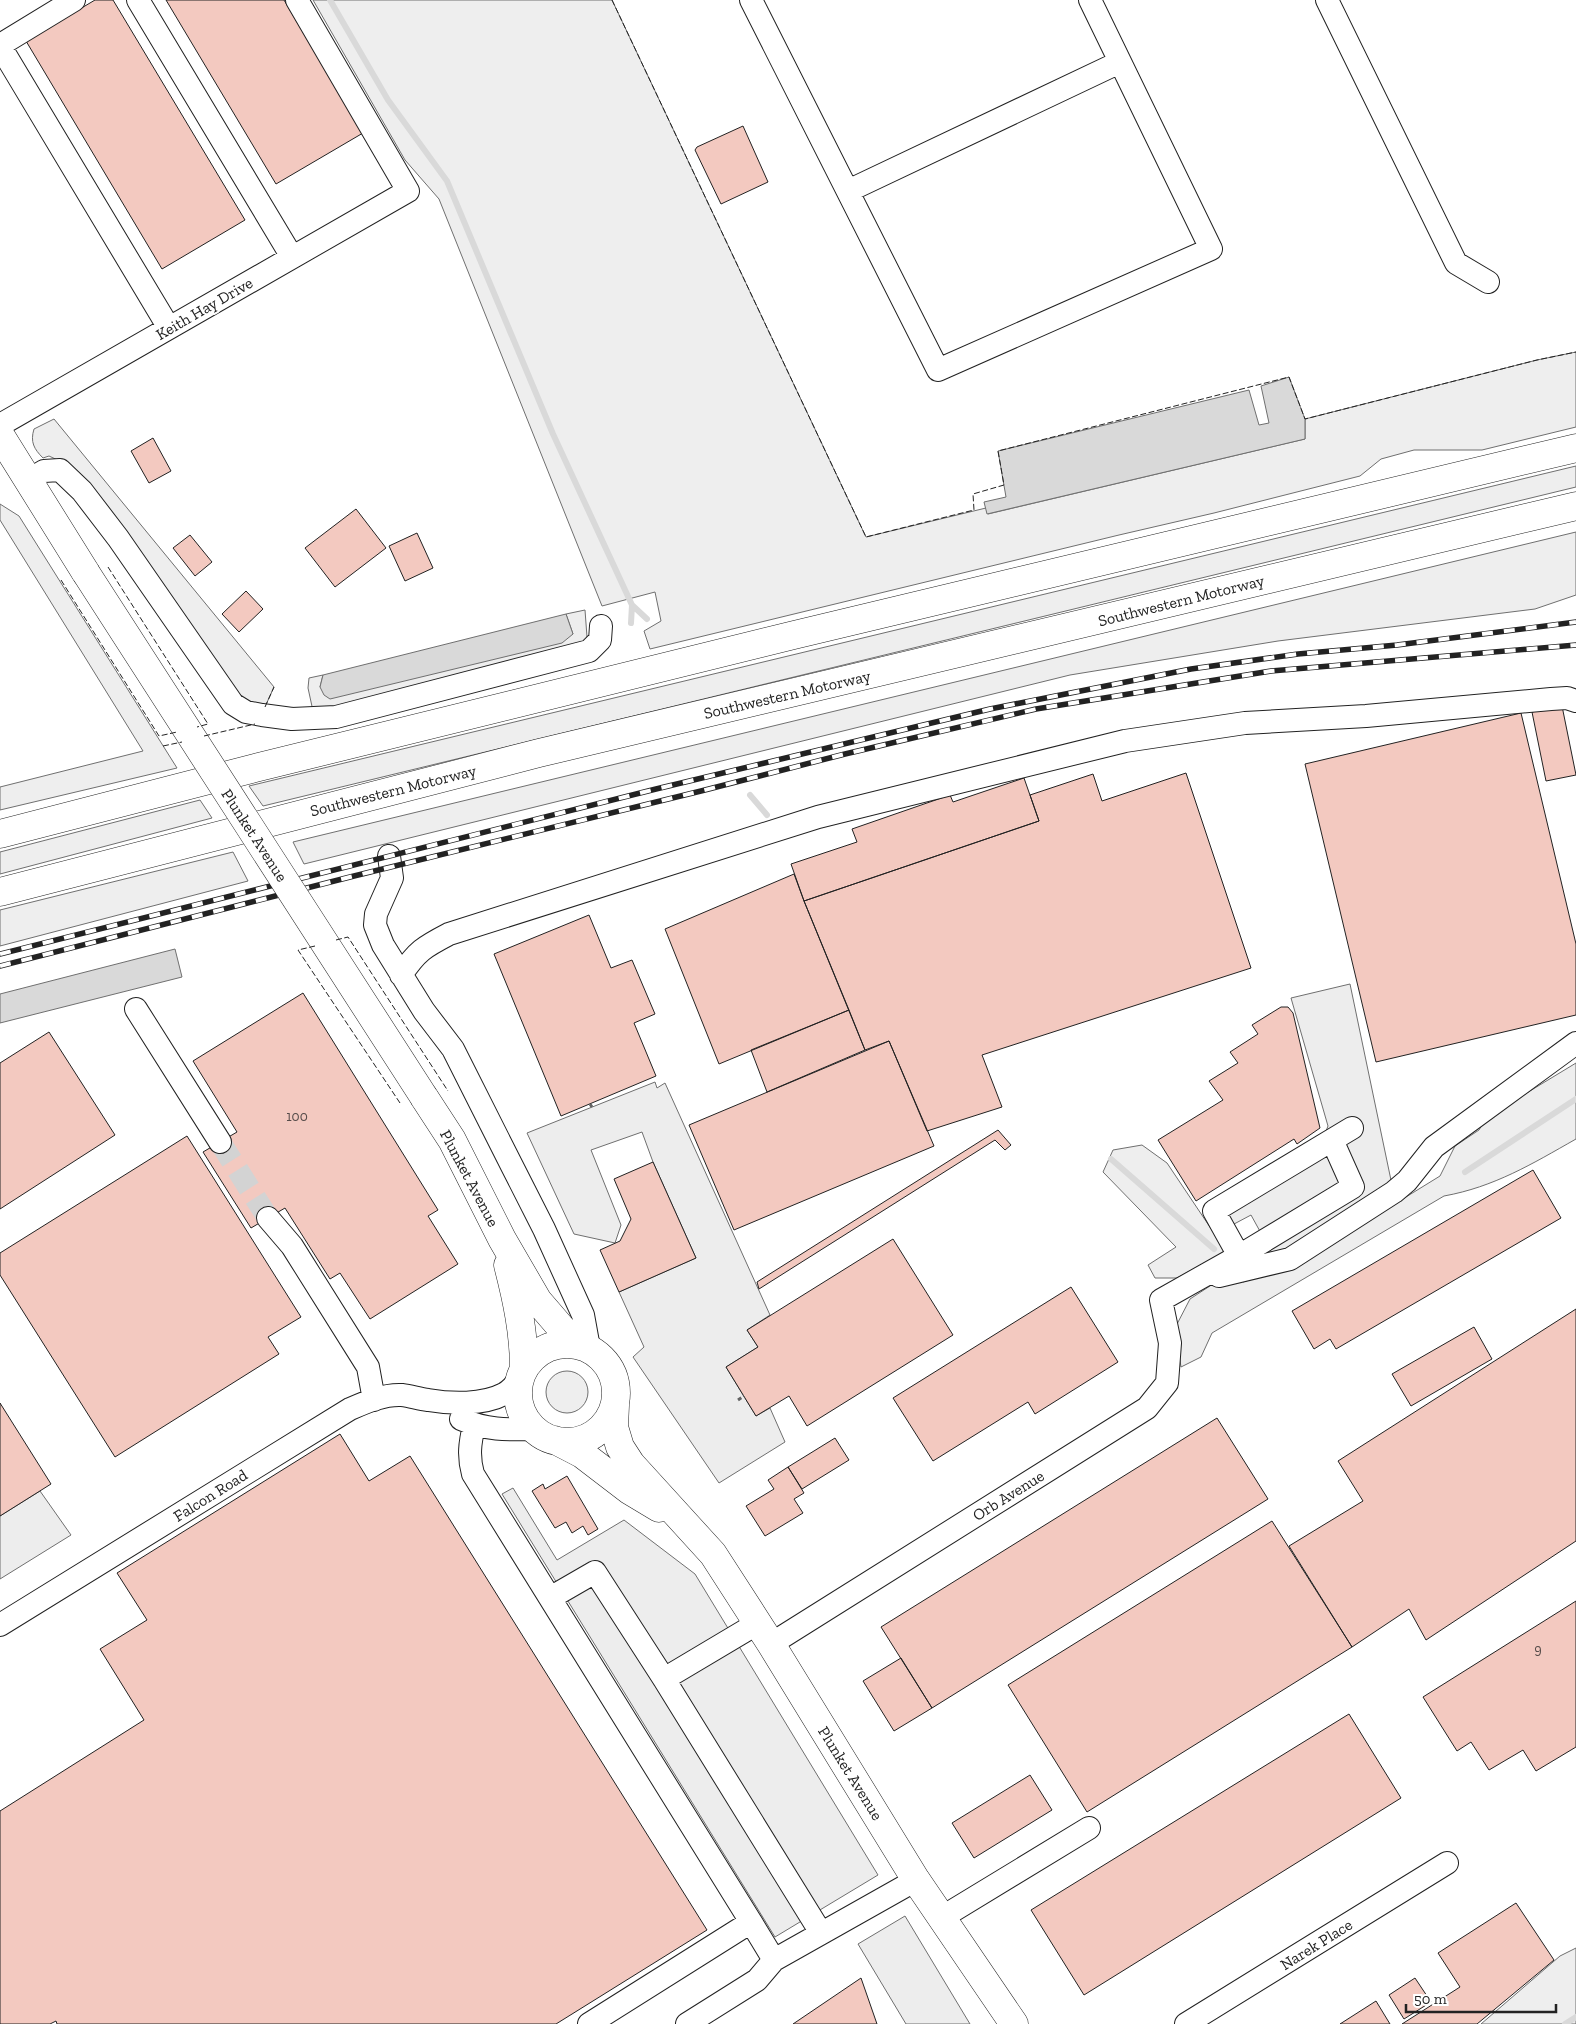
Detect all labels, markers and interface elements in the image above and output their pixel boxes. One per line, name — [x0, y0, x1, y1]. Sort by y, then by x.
street label: Keith Hay Drive — [152, 273, 256, 344]
street label: Southwestern Motorway — [1096, 570, 1267, 630]
street label: Southwestern Motorway — [702, 666, 873, 723]
street label: Southwestern Motorway — [308, 760, 479, 820]
street label: Plunket Avenue — [217, 785, 292, 885]
house number: 100 — [286, 1108, 308, 1125]
street label: Plunket Avenue — [436, 1127, 503, 1230]
street label: Falcon Road — [170, 1465, 251, 1526]
street label: Orb Avenue — [969, 1466, 1048, 1525]
house number: 9 — [1534, 1641, 1542, 1658]
street label: Plunket Avenue — [814, 1723, 887, 1824]
street label: Narek Place — [1277, 1915, 1356, 1974]
scale bar — [1406, 1982, 1556, 2014]
text: 50 m — [1414, 1990, 1447, 2008]

